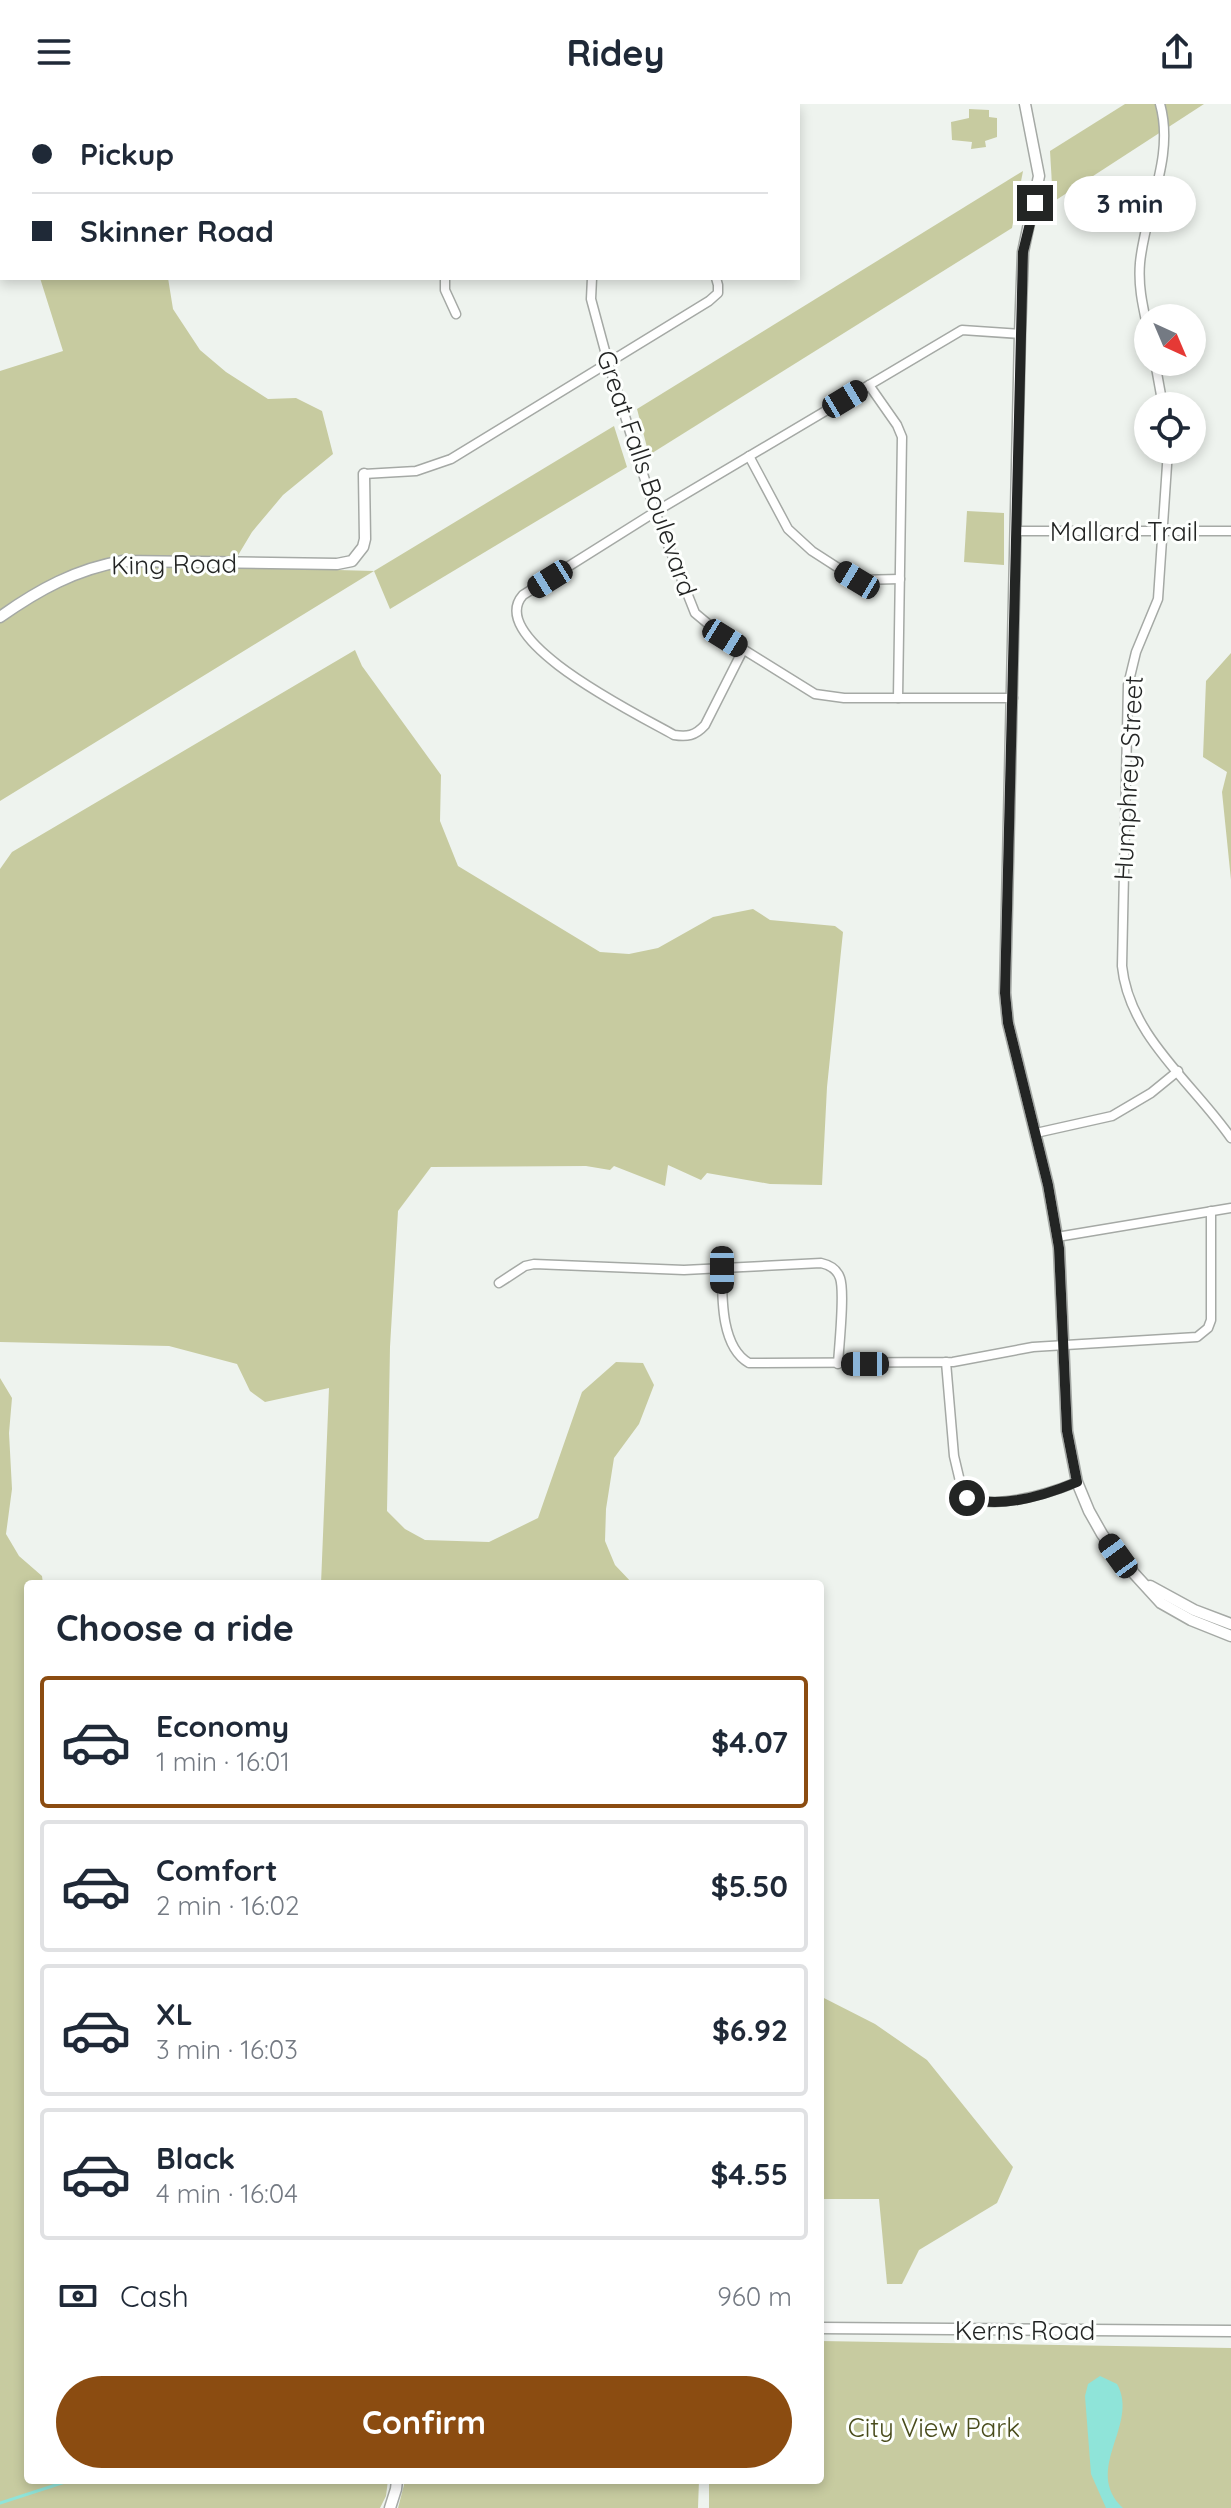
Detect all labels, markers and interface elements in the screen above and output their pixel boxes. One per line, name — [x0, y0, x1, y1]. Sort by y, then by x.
icon: menu — [32, 30, 76, 74]
text: Ridey — [566, 30, 665, 75]
icon: share — [1155, 30, 1199, 74]
text: Pickup — [80, 135, 174, 173]
callout: 3 min — [1063, 175, 1195, 231]
route end — [1017, 185, 1053, 221]
text: 3 min — [1097, 187, 1163, 220]
text: Skinner Road — [80, 212, 274, 250]
north arrow — [1134, 304, 1206, 376]
map controls — [1134, 304, 1206, 464]
street label: Great Falls Boulevard — [589, 346, 705, 600]
car — [818, 376, 872, 422]
button: locate — [1134, 392, 1206, 464]
street label: Mallard Trail — [1050, 515, 1198, 548]
street label: King Road — [111, 546, 237, 582]
car — [523, 556, 577, 602]
car — [830, 557, 884, 603]
car — [698, 615, 752, 661]
street label: Humphrey Street — [1106, 675, 1150, 881]
car — [710, 1246, 734, 1294]
car — [841, 1352, 889, 1376]
route start — [949, 1480, 985, 1516]
car — [1094, 1530, 1142, 1582]
text: Choose a ride — [56, 1605, 294, 1650]
icon: car — [60, 1706, 132, 1778]
text: Economy — [156, 1707, 289, 1745]
text: $4.07 — [711, 1723, 788, 1761]
text: 1 min · 16:01 — [156, 1745, 290, 1778]
icon: car — [60, 1850, 132, 1922]
text: Comfort — [156, 1851, 277, 1889]
text: $5.50 — [711, 1867, 788, 1905]
text: 2 min · 16:02 — [156, 1889, 299, 1922]
icon: car — [60, 1994, 132, 2066]
text: XL — [156, 1995, 193, 2033]
text: $6.92 — [712, 2011, 788, 2049]
text: 3 min · 16:03 — [156, 2033, 298, 2066]
icon: car — [60, 2138, 132, 2210]
text: Black — [156, 2139, 235, 2177]
text: $4.55 — [710, 2155, 788, 2193]
text: 4 min · 16:04 — [156, 2177, 298, 2210]
icon: cash — [56, 2274, 100, 2318]
text: Cash — [120, 2277, 189, 2315]
text: 960 m — [717, 2280, 792, 2313]
street label: Kerns Road — [955, 2314, 1095, 2347]
button: Confirm — [56, 2376, 792, 2468]
park label: City View Park — [848, 2411, 1020, 2444]

